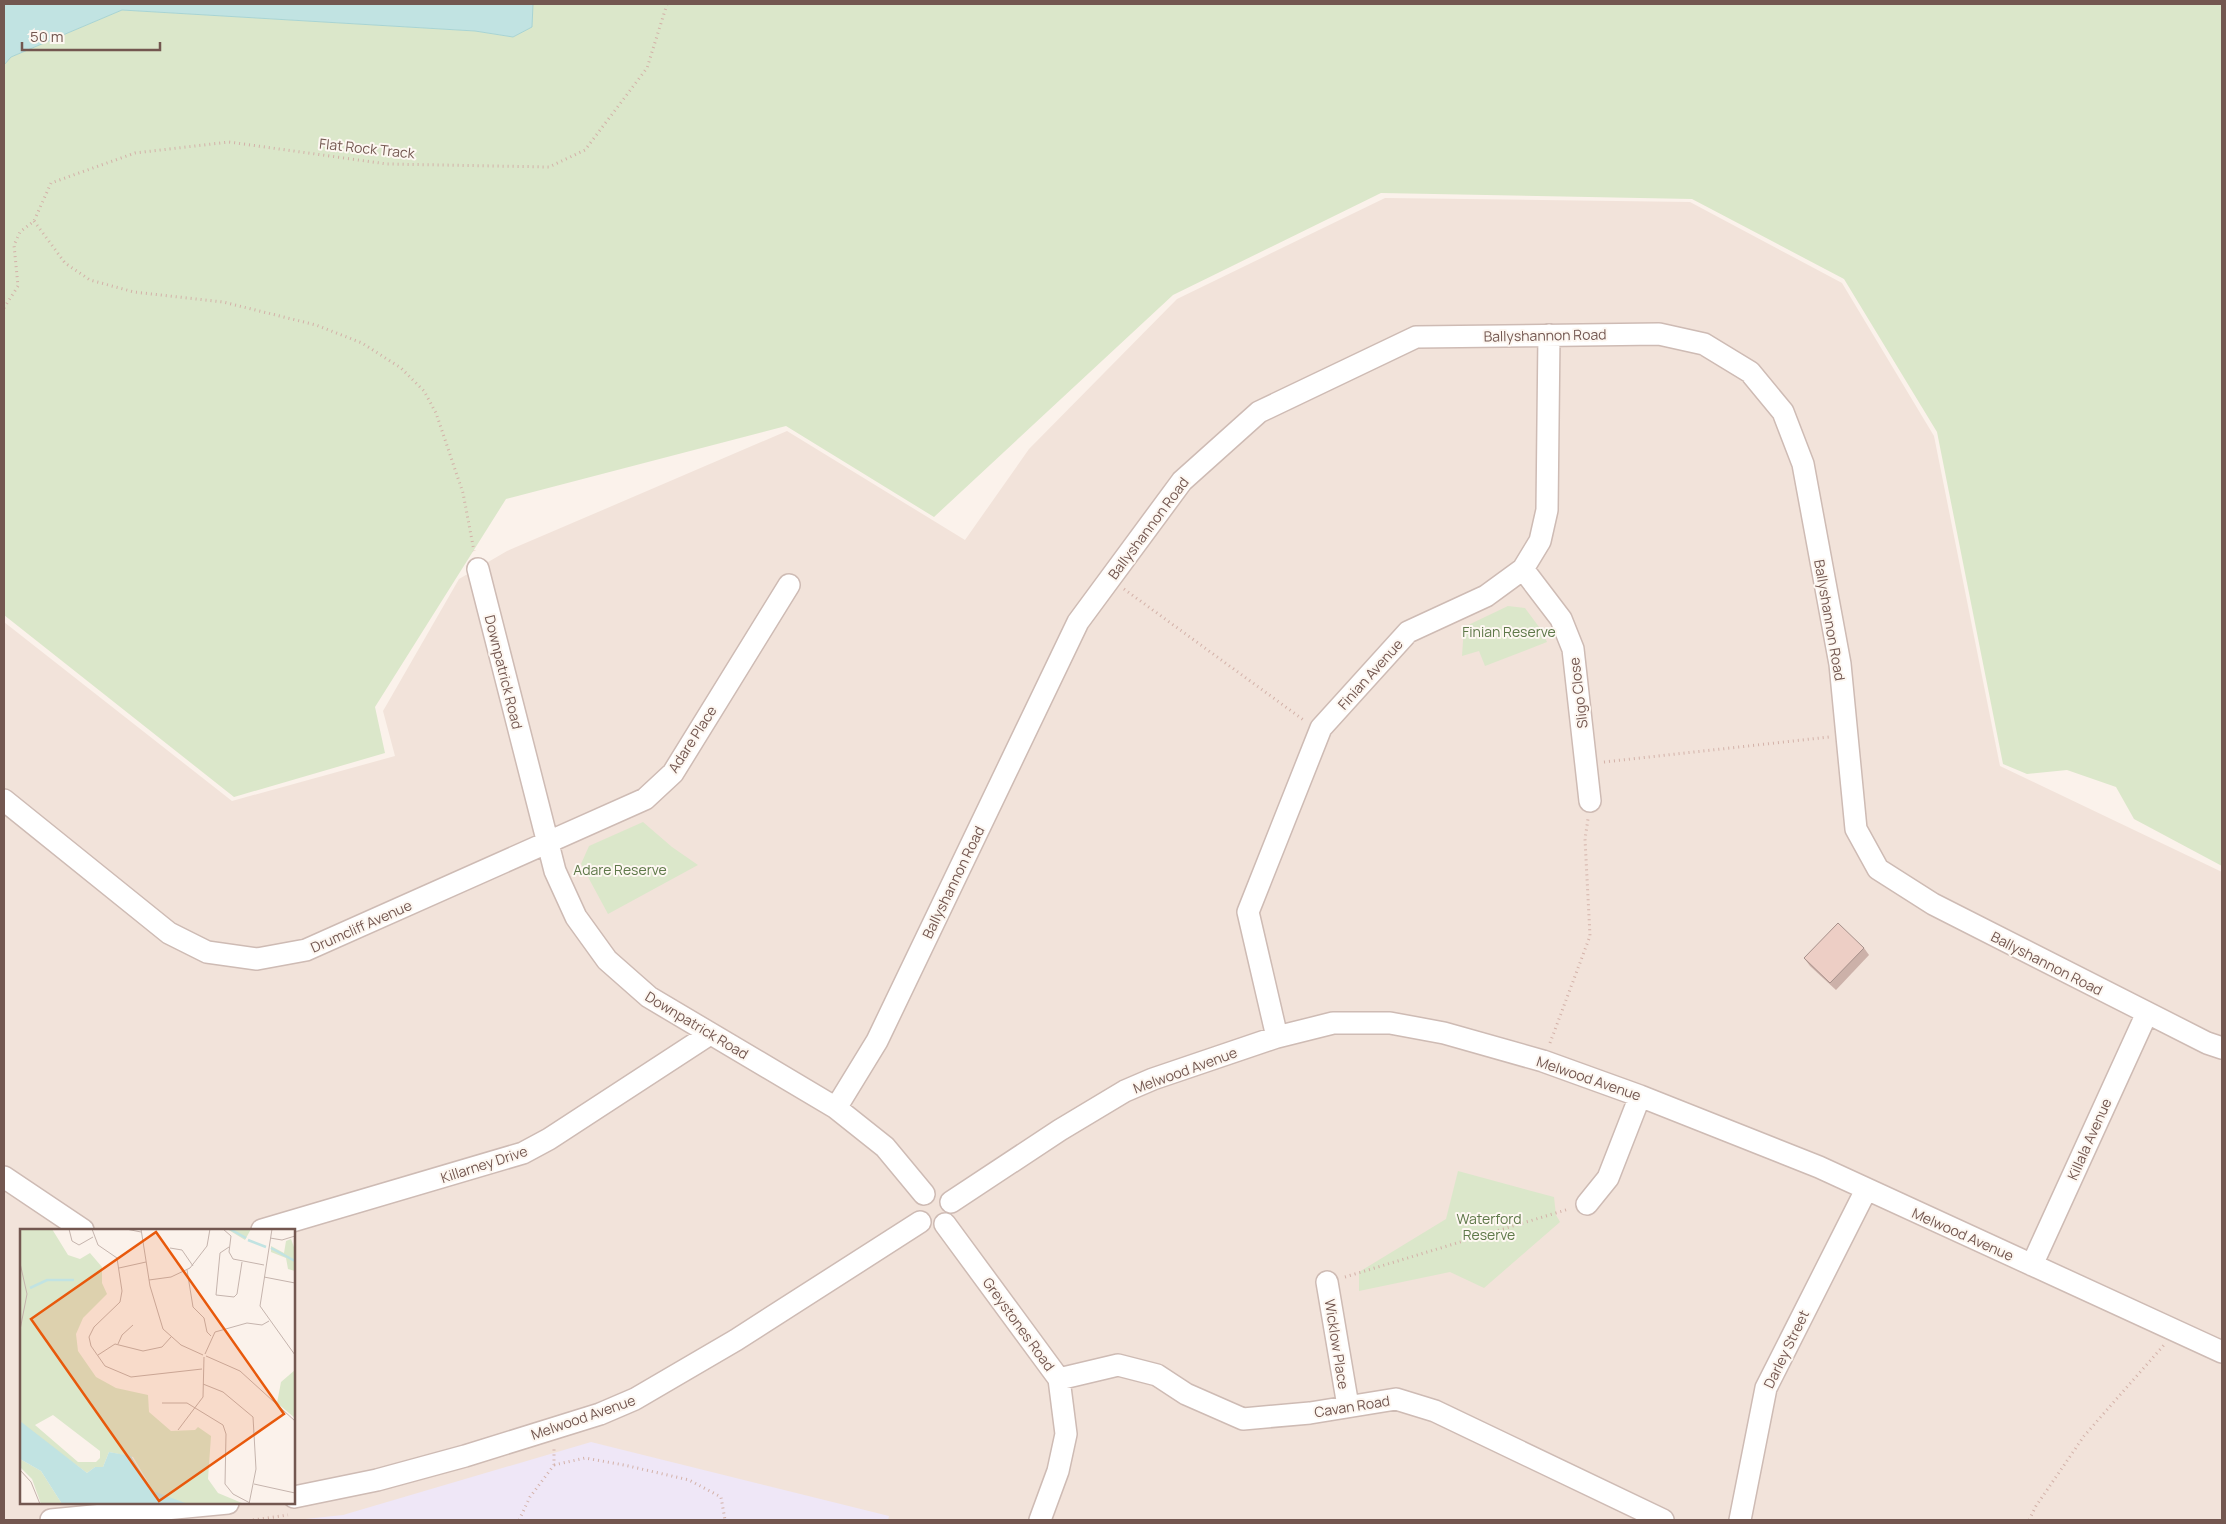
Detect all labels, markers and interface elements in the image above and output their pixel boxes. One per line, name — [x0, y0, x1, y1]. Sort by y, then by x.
scale bar — [22, 20, 160, 52]
text: 50 m — [30, 26, 64, 47]
street label: Flat Rock Track — [318, 134, 417, 163]
street label: Ballyshannon Road — [1483, 324, 1607, 346]
street label: Ballyshannon Road — [1103, 473, 1193, 583]
street label: Ballyshannon Road — [1810, 558, 1850, 682]
street label: Downpatrick Road — [481, 613, 527, 731]
park label: Finian Reserve — [1462, 622, 1556, 641]
street label: Finian Avenue — [1333, 635, 1407, 713]
street label: Sligo Close — [1564, 656, 1592, 730]
street label: Adare Place — [663, 702, 721, 776]
street label: Ballyshannon Road — [918, 823, 988, 941]
park label: Adare Reserve — [573, 860, 667, 879]
street label: Drumcliff Avenue — [307, 895, 415, 957]
street label: Ballyshannon Road — [1988, 927, 2106, 999]
street label: Downpatrick Road — [642, 987, 752, 1063]
street label: Melwood Avenue — [1130, 1042, 1240, 1098]
street label: Melwood Avenue — [1534, 1051, 1644, 1105]
street label: Killala Avenue — [2062, 1095, 2116, 1183]
street label: Killarney Drive — [438, 1141, 530, 1187]
street label: Melwood Avenue — [1909, 1203, 2017, 1265]
park label: Waterford Reserve — [1457, 1209, 1521, 1244]
inset map — [20, 1229, 295, 1504]
street label: Greystones Road — [979, 1274, 1059, 1374]
street label: Wicklow Place — [1321, 1298, 1353, 1390]
street label: Darley Street — [1759, 1306, 1813, 1391]
street label: Melwood Avenue — [528, 1390, 638, 1444]
street label: Cavan Road — [1313, 1391, 1391, 1421]

